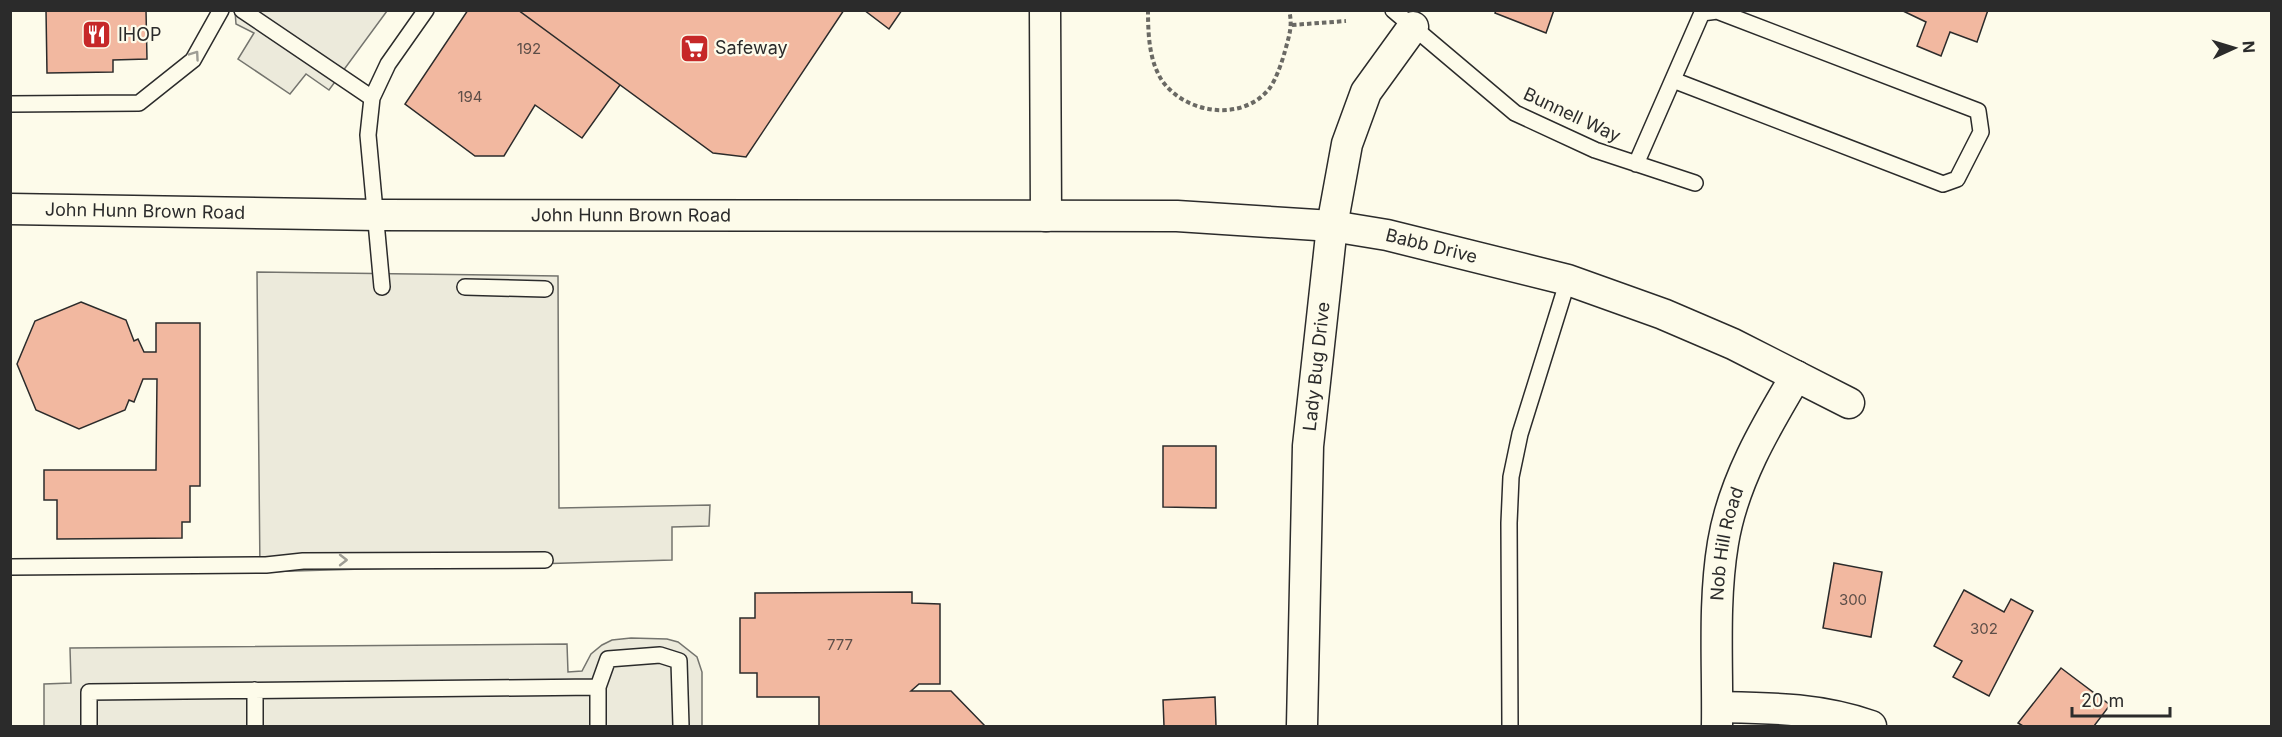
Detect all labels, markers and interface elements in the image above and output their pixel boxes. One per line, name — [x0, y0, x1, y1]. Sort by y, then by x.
north arrow — [2204, 18, 2264, 78]
restaurant icon: IHOP — [81, 19, 113, 51]
place label: IHOP — [118, 24, 161, 45]
supermarket icon: Safeway — [678, 32, 710, 64]
place label: Safeway — [715, 37, 788, 58]
house number: 192 — [517, 39, 541, 58]
text: N — [2239, 40, 2259, 54]
one-way arrow — [188, 51, 199, 62]
street label: Bunnell Way — [1520, 83, 1624, 146]
house number: 194 — [457, 87, 483, 106]
street label: John Hunn Brown Road — [45, 199, 245, 223]
street label: John Hunn Brown Road — [531, 204, 731, 225]
street label: Babb Drive — [1384, 224, 1480, 267]
street label: Lady Bug Drive — [1299, 301, 1334, 432]
street label: Nob Hill Road — [1706, 484, 1747, 601]
one-way arrow — [339, 554, 348, 566]
house number: 300 — [1839, 590, 1867, 609]
house number: 302 — [1970, 619, 1998, 638]
house number: 777 — [827, 635, 853, 654]
scale bar — [2072, 680, 2170, 718]
text: 20 m — [2081, 690, 2124, 711]

